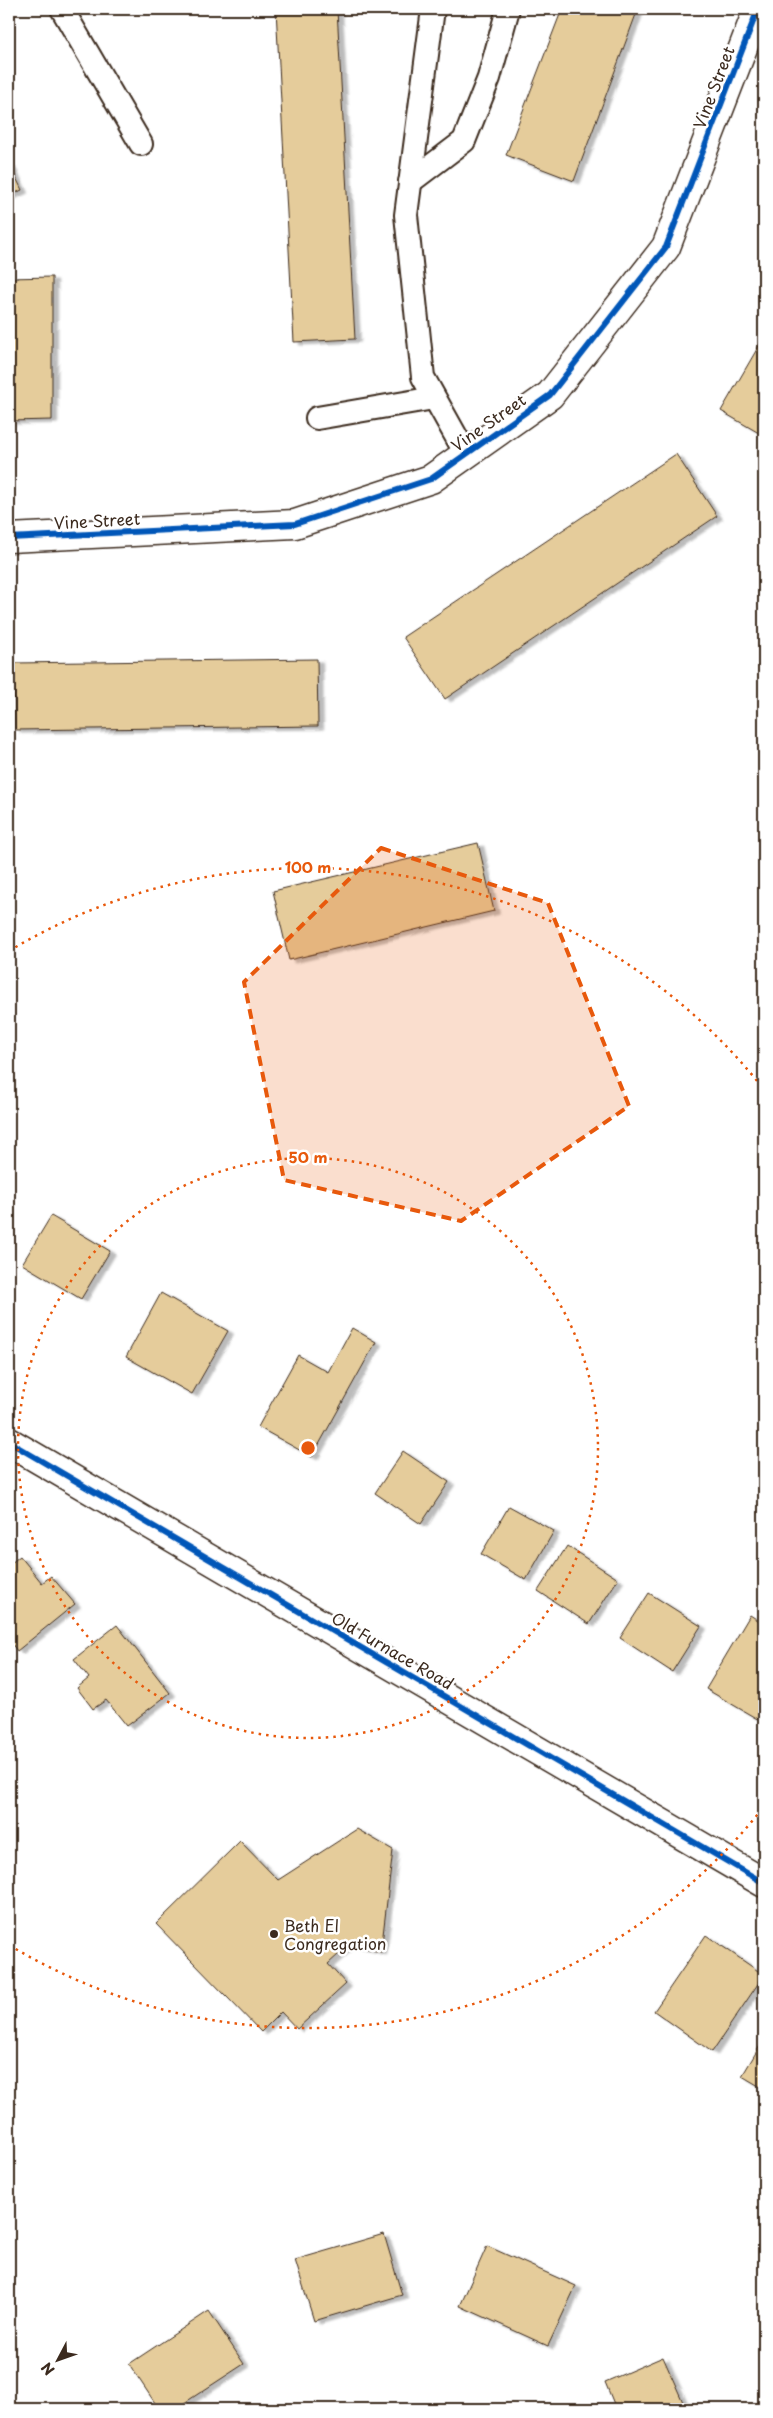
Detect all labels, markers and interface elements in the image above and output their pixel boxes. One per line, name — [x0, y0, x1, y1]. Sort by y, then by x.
street label: Vine Street — [686, 42, 740, 132]
street label: Vine Street — [446, 387, 531, 457]
street label: Vine Street — [53, 506, 141, 534]
text: 100 m — [285, 855, 331, 878]
text: 50 m — [289, 1145, 327, 1168]
centre of rings — [299, 1439, 317, 1457]
street label: Old Furnace Road — [327, 1605, 459, 1695]
place label: Beth El Congregation — [284, 1913, 386, 1955]
marker: Beth El Congregation — [268, 1928, 280, 1940]
north arrow — [32, 2336, 82, 2386]
text: N — [36, 2358, 59, 2380]

